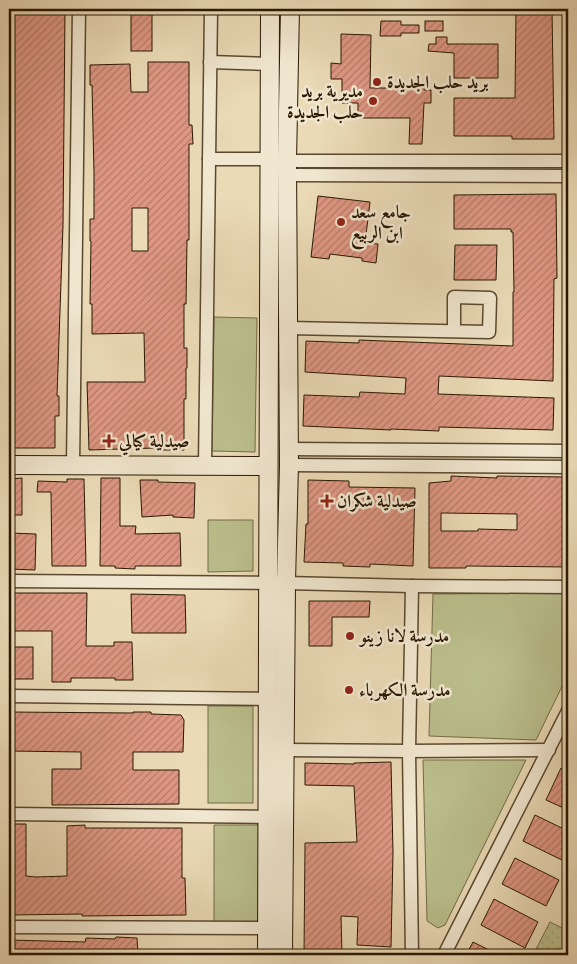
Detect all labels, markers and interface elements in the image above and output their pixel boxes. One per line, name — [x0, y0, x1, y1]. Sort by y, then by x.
place label: بريد حلب الجديدة — [387, 71, 489, 96]
marker: بريد حلب الجديدة — [371, 76, 383, 88]
place label: مديرية بريد حلب الجديدة — [287, 80, 363, 126]
marker: مديرية بريد حلب الجديدة — [367, 95, 379, 107]
place label: جامع سعد ابن الربيع — [351, 201, 411, 250]
marker: جامع سعد ابن الربيع — [335, 216, 347, 228]
place label: صيدلية كيالي — [118, 430, 190, 456]
marker: صيدلية كيالي — [103, 435, 115, 447]
place label: صيدلية شكران — [337, 490, 417, 515]
marker: صيدلية شكران — [321, 495, 333, 507]
place label: مدرسة لانا زينو — [358, 625, 449, 650]
marker: مدرسة لانا زينو — [344, 630, 356, 642]
place label: مدرسة الكهرباء — [359, 679, 451, 704]
marker: مدرسة الكهرباء — [343, 684, 355, 696]

